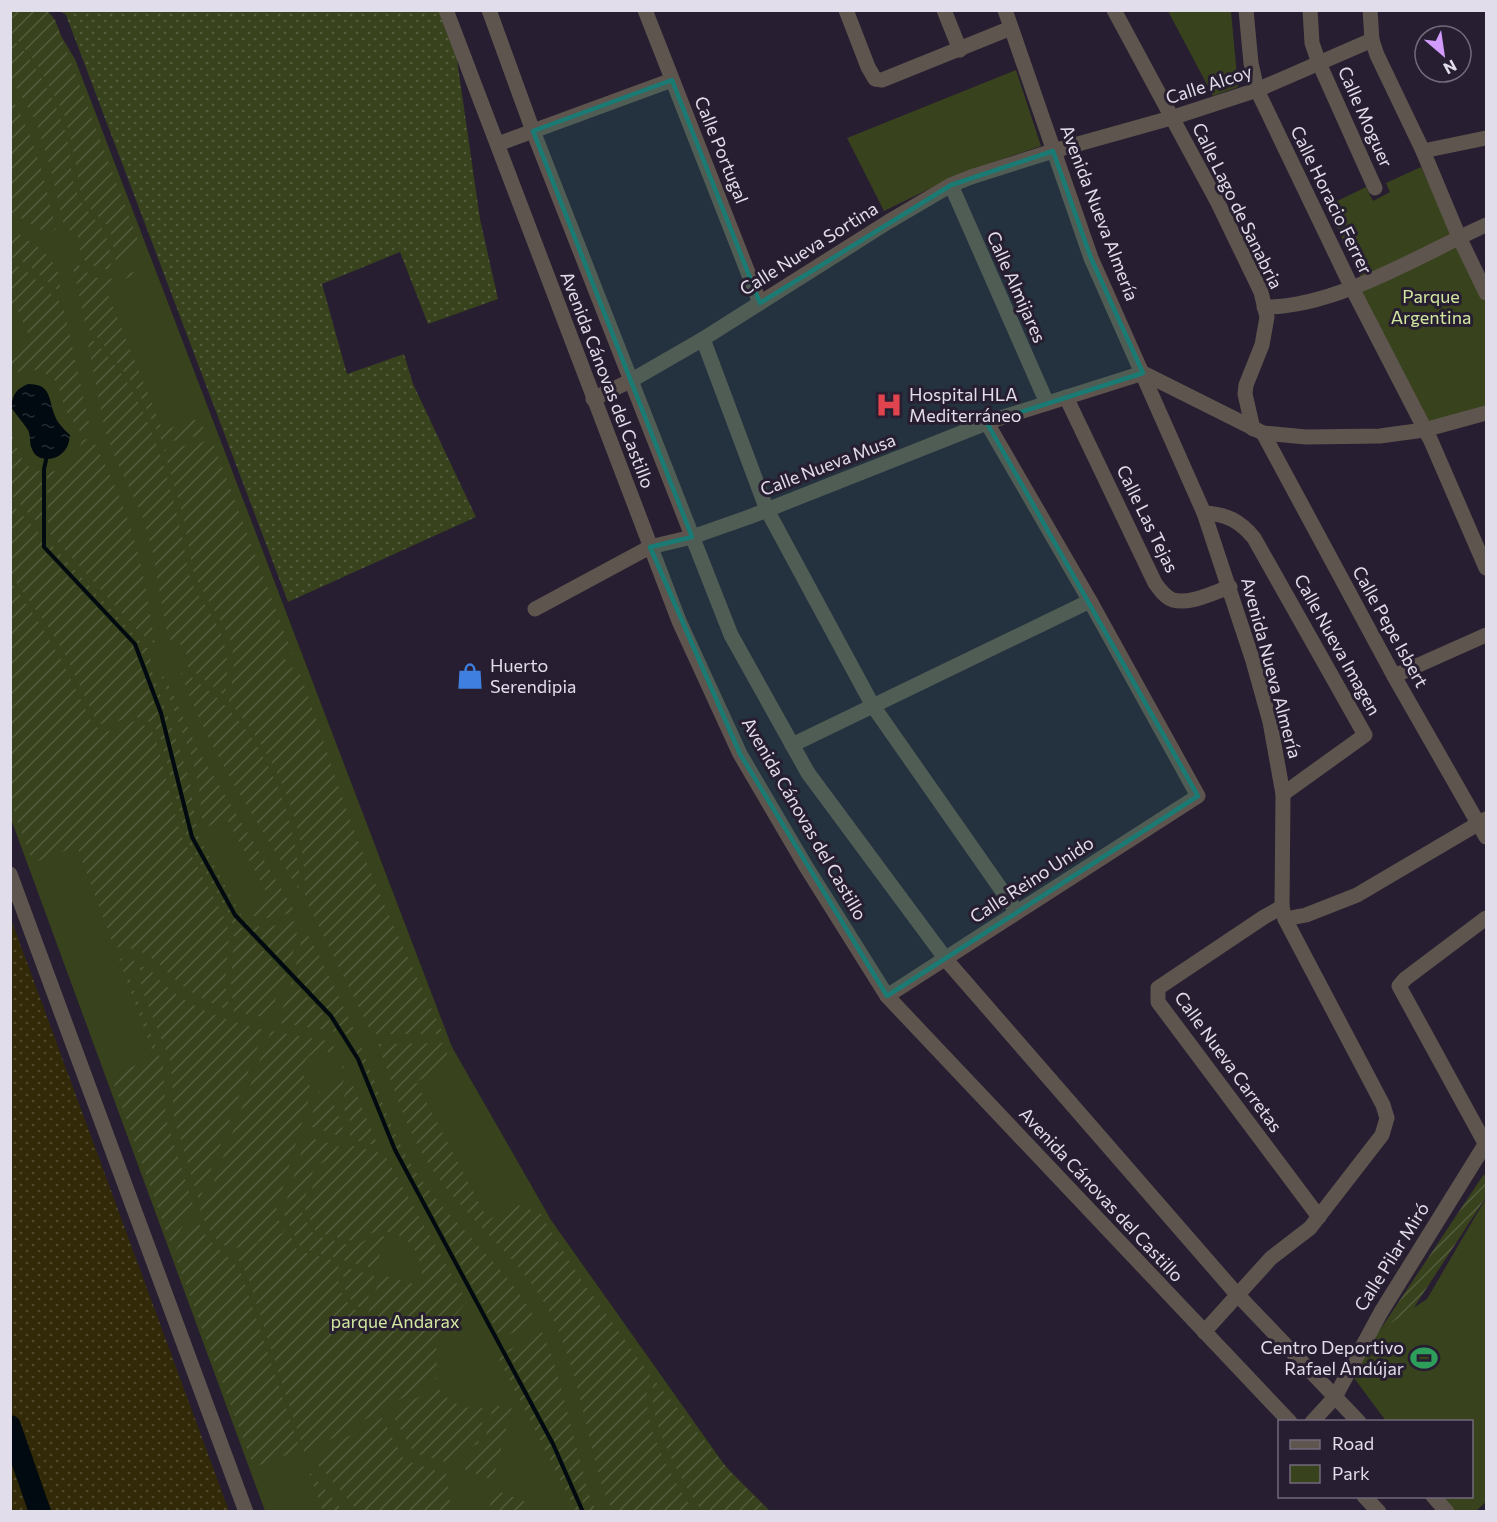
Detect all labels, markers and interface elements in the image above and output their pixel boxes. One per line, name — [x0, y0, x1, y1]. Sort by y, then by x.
north arrow — [1413, 24, 1473, 84]
text: N — [1441, 56, 1460, 79]
street label: Calle Alcoy — [1163, 60, 1255, 108]
street label: Calle Moguer — [1334, 63, 1398, 171]
street label: Calle Portugal — [690, 93, 753, 207]
street label: Calle Lago de Sanabria — [1188, 119, 1288, 292]
street label: Avenida Nueva Almería — [1056, 122, 1144, 304]
street label: Calle Horacio Ferrer — [1286, 122, 1377, 277]
street label: Calle Nueva Sortina — [735, 197, 882, 300]
street label: Calle Almijares — [983, 227, 1051, 346]
street label: Avenida Cánovas del Castillo — [556, 268, 660, 491]
park label: Parque Argentina — [1391, 285, 1471, 328]
place label: Hospital HLA Mediterráneo — [909, 383, 1022, 426]
hospital icon: Hospital HLA Mediterráneo — [874, 390, 904, 420]
street label: Calle Nueva Musa — [757, 428, 899, 500]
street label: Calle Las Tejas — [1112, 461, 1183, 576]
street label: Calle Pepe Isbert — [1348, 562, 1433, 691]
street label: Calle Nueva Imagen — [1290, 570, 1386, 719]
street label: Avenida Nueva Almería — [1237, 575, 1307, 761]
place label: Huerto Serendipia — [490, 654, 576, 697]
shop icon: Huerto Serendipia — [455, 661, 485, 691]
street label: Avenida Cánovas del Castillo — [738, 713, 872, 924]
street label: Calle Reino Unido — [965, 831, 1097, 927]
street label: Calle Nueva Carretas — [1170, 987, 1287, 1136]
street label: Avenida Cánovas del Castillo — [1015, 1103, 1188, 1286]
street label: Calle Pilar Miró — [1349, 1198, 1433, 1315]
park label: parque Andarax — [330, 1310, 460, 1332]
place label: Centro Deportivo Rafael Andújar — [1260, 1336, 1404, 1379]
sports icon: Centro Deportivo Rafael Andújar — [1409, 1343, 1439, 1373]
legend — [1278, 1420, 1473, 1498]
text: Road — [1332, 1432, 1374, 1454]
text: Park — [1332, 1462, 1370, 1484]

